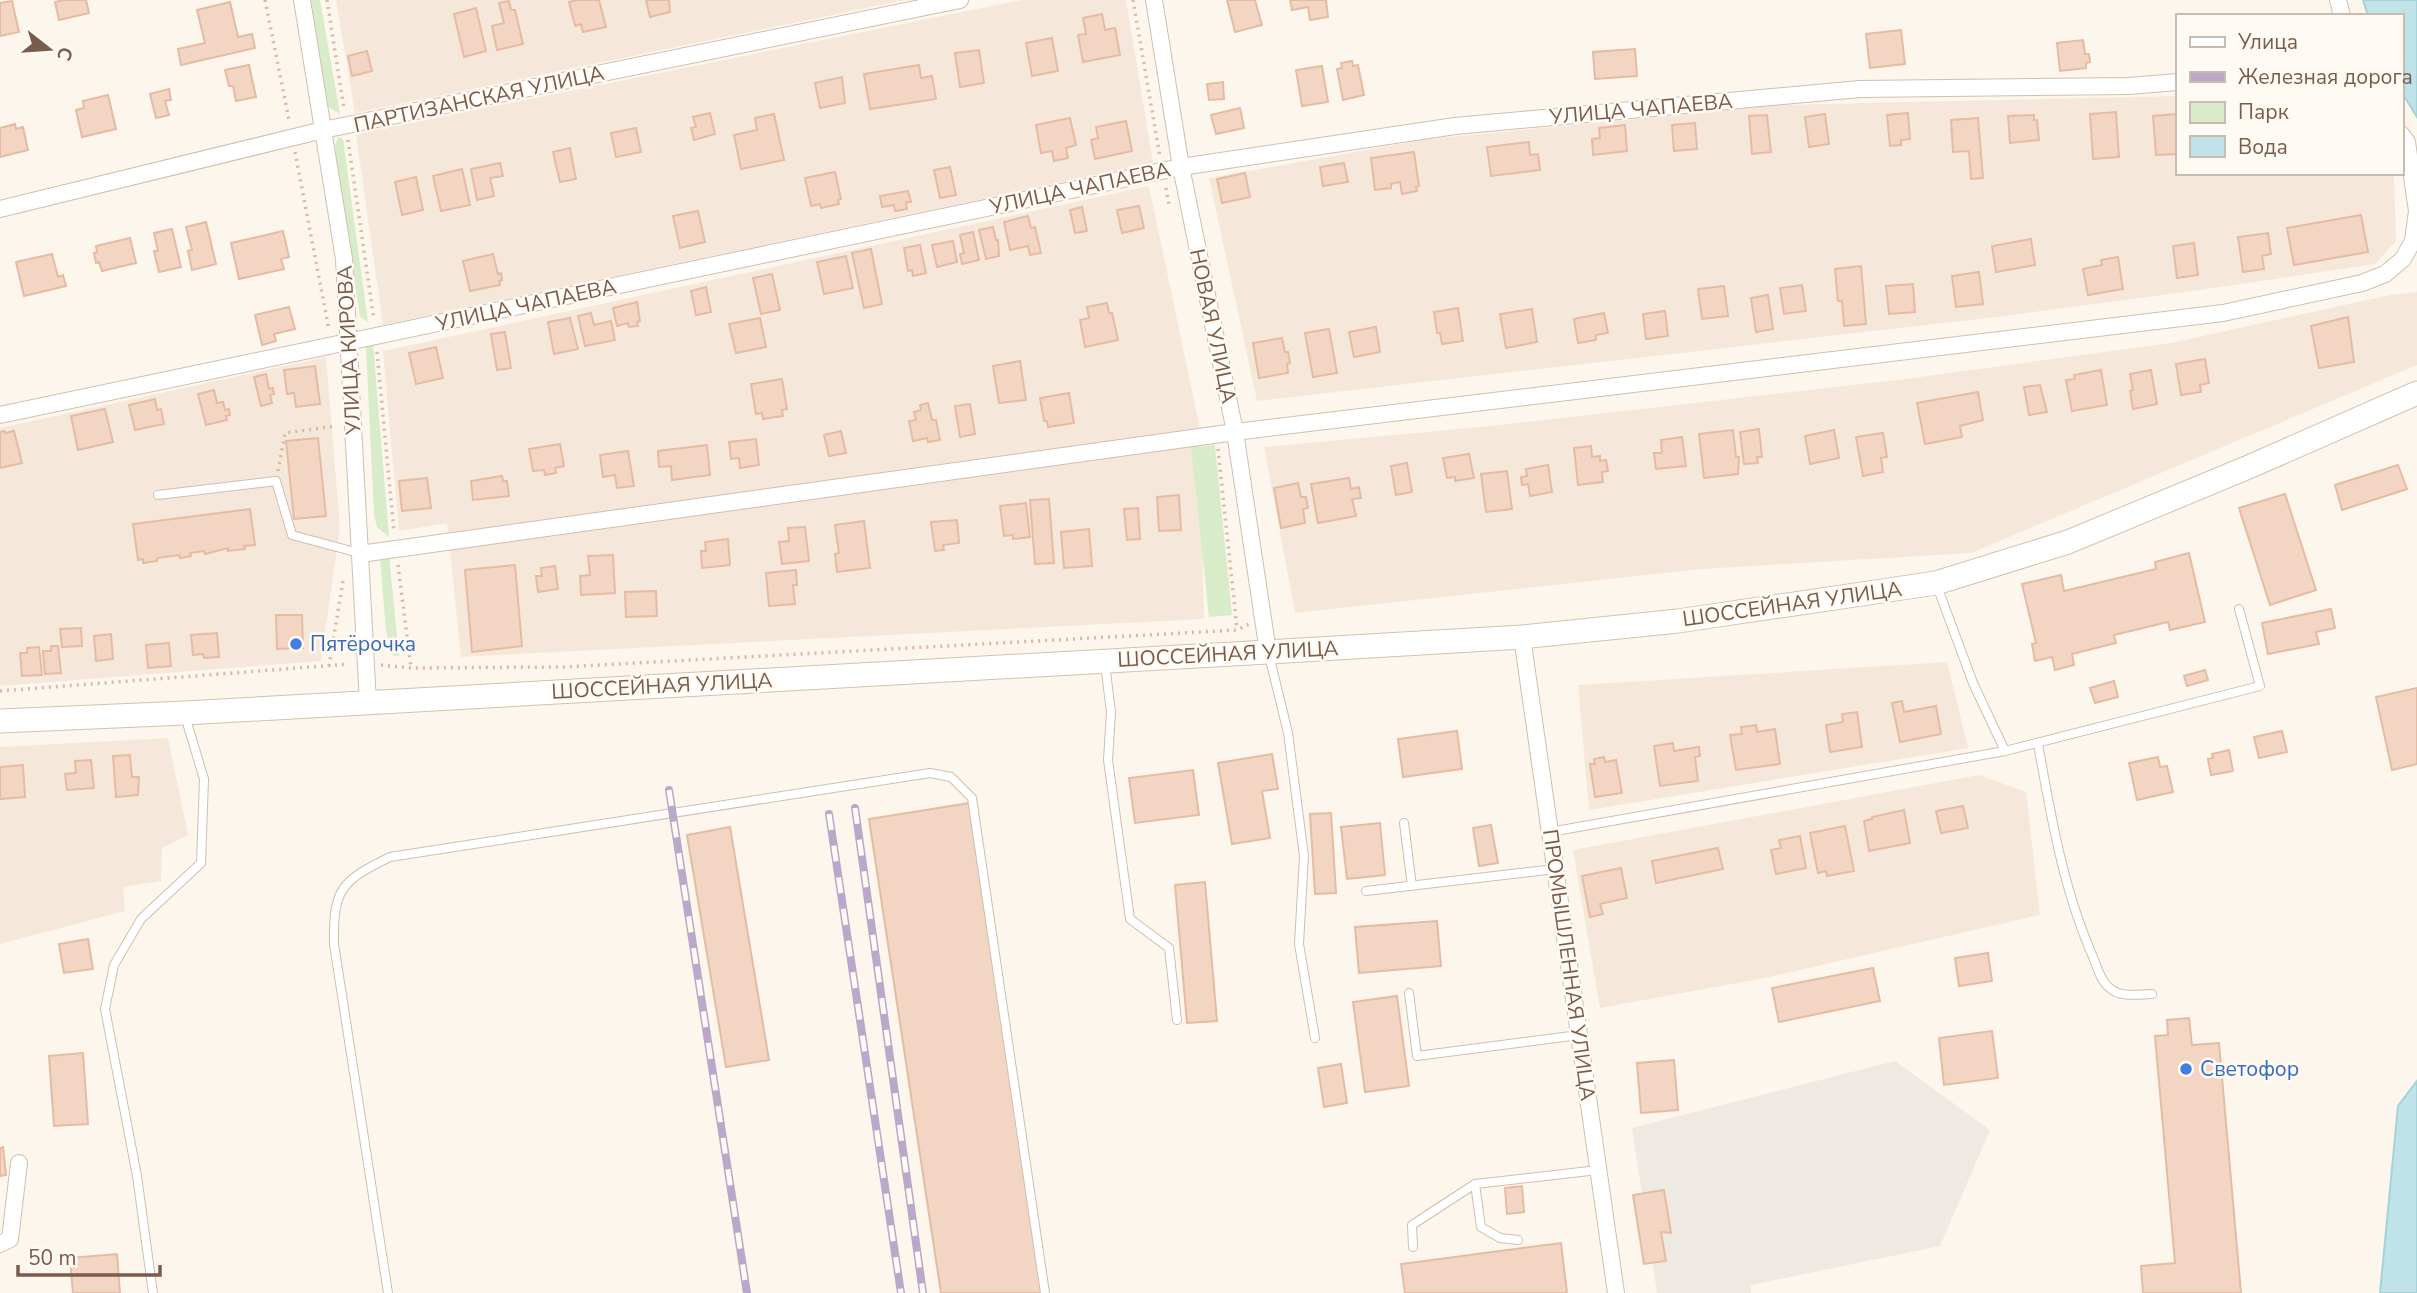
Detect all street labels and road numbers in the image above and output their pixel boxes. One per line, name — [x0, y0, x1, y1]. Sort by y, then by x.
street label: ПАРТИЗАНСКАЯ УЛИЦА — [351, 59, 607, 139]
street label: УЛИЦА ЧАПАЕВА — [1547, 87, 1734, 131]
street label: УЛИЦА ЧАПАЕВА — [986, 155, 1173, 221]
street label: НОВАЯ УЛИЦА — [1183, 246, 1243, 406]
street label: УЛИЦА КИРОВА — [331, 265, 367, 436]
street label: УЛИЦА ЧАПАЕВА — [432, 272, 619, 338]
street label: ШОССЕЙНАЯ УЛИЦА — [1680, 575, 1904, 633]
street label: ШОССЕЙНАЯ УЛИЦА — [1117, 634, 1339, 674]
street label: ШОССЕЙНАЯ УЛИЦА — [551, 666, 773, 706]
street label: ПРОМЫШЛЕННАЯ УЛИЦА — [1536, 827, 1602, 1103]

